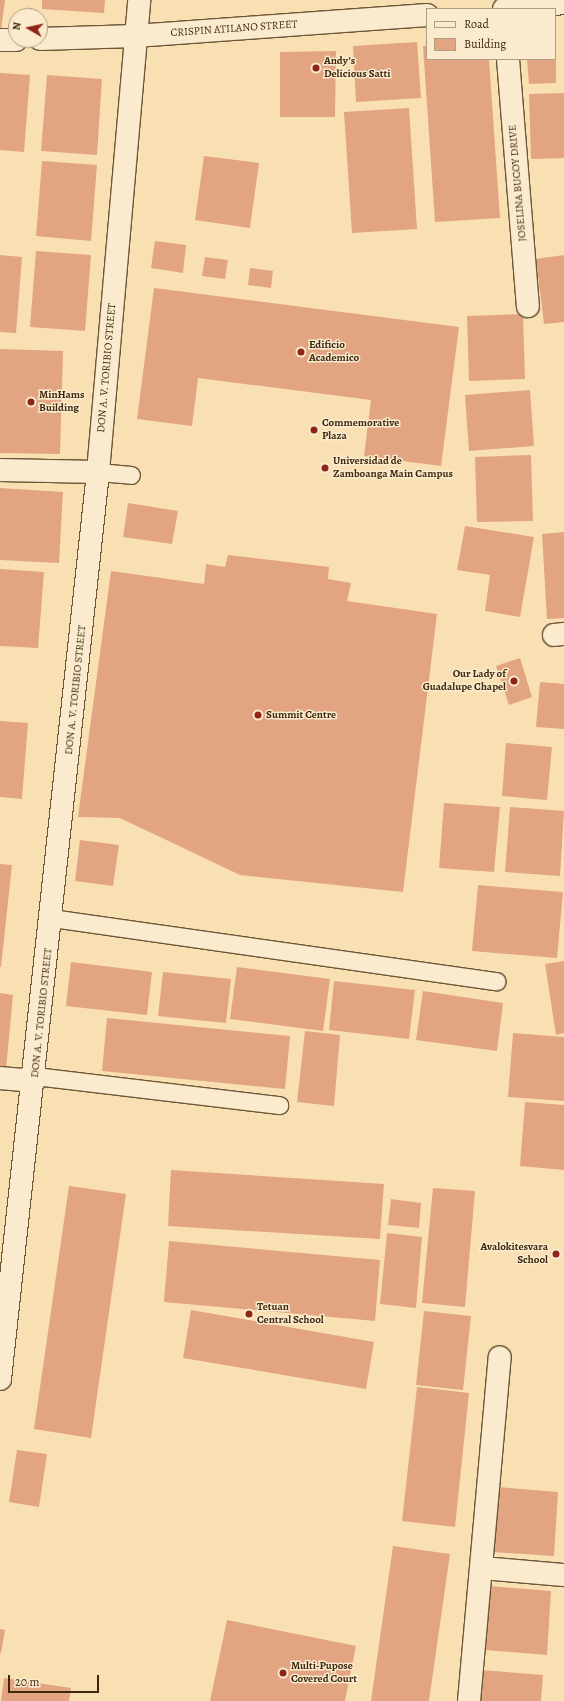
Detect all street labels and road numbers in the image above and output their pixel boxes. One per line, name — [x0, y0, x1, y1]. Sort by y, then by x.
street label: CRISPIN ATILANO STREET — [170, 18, 298, 40]
street label: JOSELINA BUCOY DRIVE — [506, 124, 530, 242]
street label: DON A. V. TORIBIO STREET — [95, 302, 119, 434]
street label: DON A. V. TORIBIO STREET — [63, 624, 89, 756]
street label: DON A. V. TORIBIO STREET — [29, 947, 55, 1079]

